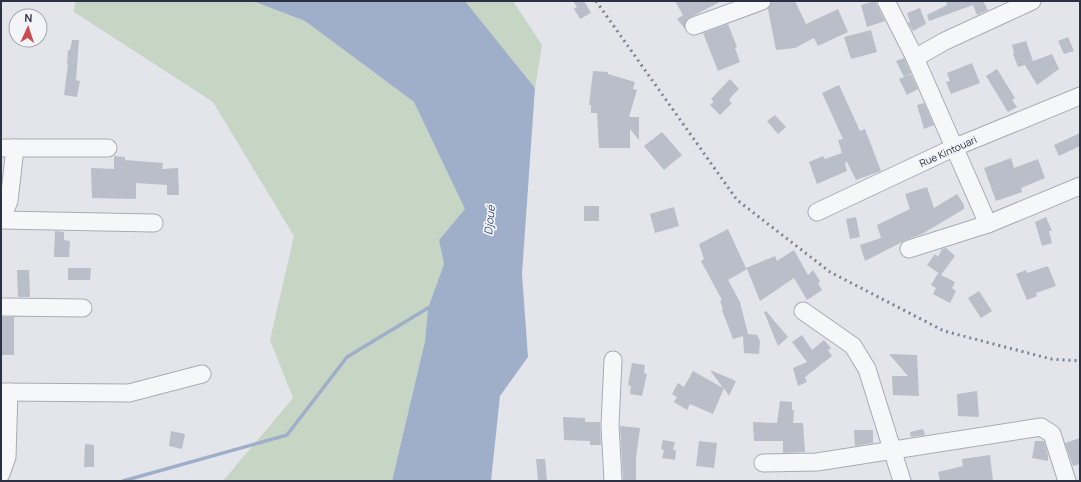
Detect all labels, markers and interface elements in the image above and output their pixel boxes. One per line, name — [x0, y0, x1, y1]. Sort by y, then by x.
north arrow — [8, 8, 48, 48]
text: N — [24, 10, 33, 25]
street label: Rue Kintouari — [917, 132, 979, 170]
water label: Djoué — [480, 204, 498, 236]

